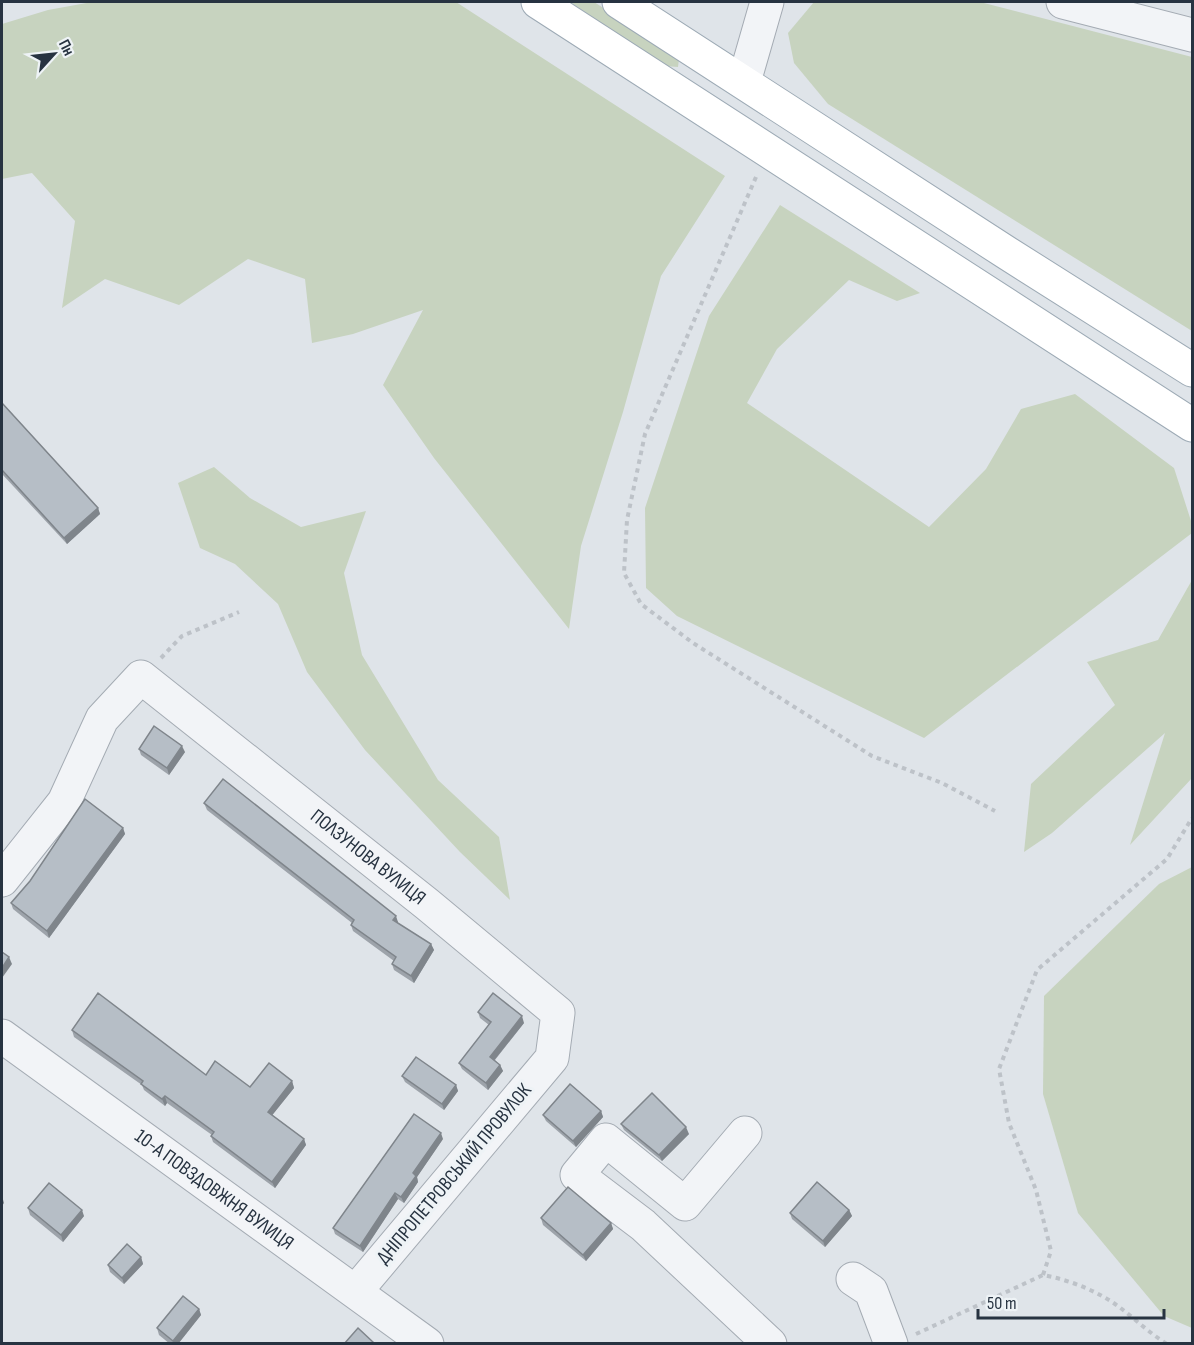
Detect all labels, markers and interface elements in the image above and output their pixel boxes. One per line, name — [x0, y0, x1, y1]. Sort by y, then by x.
north arrow — [24, 24, 84, 84]
text: Пн — [54, 37, 78, 59]
street label: ПОЛЗУНОВА ВУЛИЦЯ — [306, 804, 430, 910]
street label: ДНІПРОПЕТРОВСЬКИЙ ПРОВУЛОК — [371, 1079, 537, 1269]
street label: 10-А ПОВЗДОВЖНЯ ВУЛИЦЯ — [130, 1124, 298, 1255]
scale bar — [978, 1282, 1164, 1320]
text: 50 m — [987, 1293, 1017, 1314]

